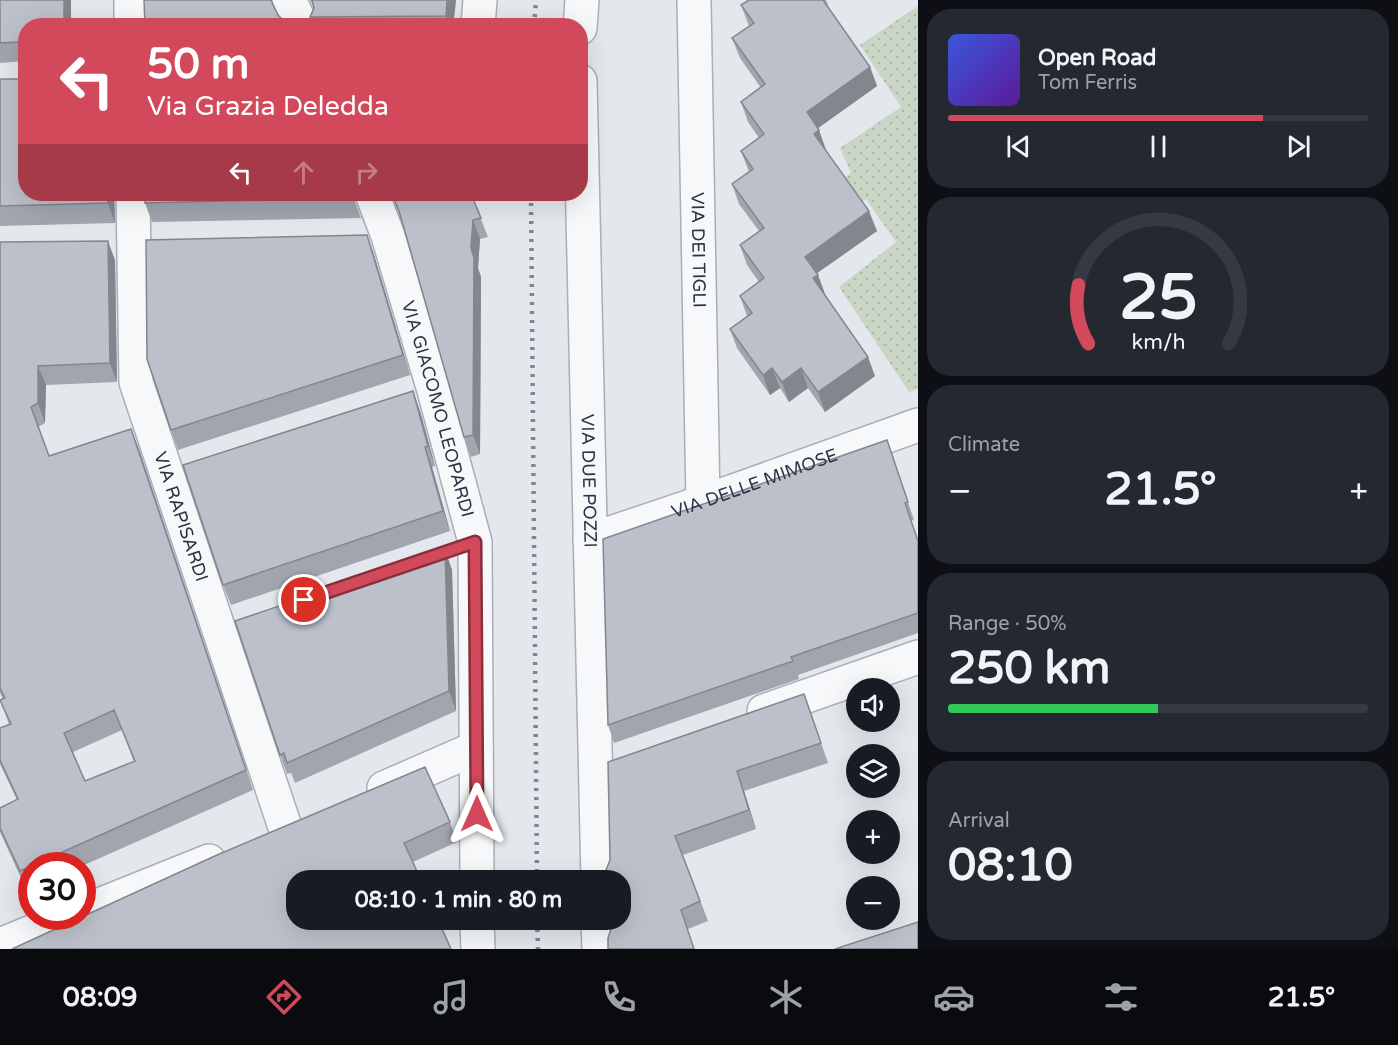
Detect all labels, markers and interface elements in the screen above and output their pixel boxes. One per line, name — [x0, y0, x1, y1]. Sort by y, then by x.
text: 50 m — [147, 39, 249, 90]
icon: left — [48, 42, 126, 120]
text: Open Road — [1038, 45, 1156, 71]
text: Tom Ferris — [1038, 71, 1137, 95]
text: Via Grazia Deledda — [147, 90, 389, 123]
icon: previous — [1002, 130, 1035, 163]
icon: pause — [1142, 130, 1175, 163]
icon: next — [1282, 130, 1315, 163]
icon: left — [224, 156, 257, 189]
icon: ahead — [287, 156, 320, 189]
icon: right — [350, 156, 383, 189]
street label: VIA DEI TIGLI — [686, 192, 711, 308]
text: 25 — [1119, 261, 1197, 336]
street label: VIA GIACOMO LEOPARDI — [397, 298, 479, 520]
text: km/h — [1131, 329, 1185, 355]
street label: VIA DUE POZZI — [577, 414, 602, 548]
text: Climate — [948, 433, 1020, 457]
street label: VIA DELLE MIMOSE — [669, 444, 841, 523]
street label: VIA RAPISARDI — [149, 449, 213, 584]
text: 21.5° — [1104, 463, 1217, 517]
text: − — [948, 472, 972, 511]
text: + — [1349, 472, 1368, 511]
pin — [278, 574, 329, 625]
icon: arrive — [287, 583, 320, 616]
text: Range · 50% — [948, 612, 1067, 636]
text: 250 km — [948, 642, 1110, 696]
map controls — [846, 678, 900, 930]
button: sound — [846, 678, 900, 732]
button: layers — [846, 744, 900, 798]
position arrow — [445, 782, 509, 846]
text: Arrival — [948, 809, 1010, 833]
button: + — [846, 810, 900, 864]
text: 08:10 — [948, 839, 1073, 893]
speed limit sign: 30 — [18, 852, 96, 930]
button: − — [846, 876, 900, 930]
text: 08:10 · 1 min · 80 m — [355, 887, 562, 913]
icon: directions — [263, 976, 305, 1018]
icon: music — [430, 976, 472, 1018]
icon: phone — [598, 976, 640, 1018]
icon: climate — [765, 976, 807, 1018]
icon: car — [933, 976, 975, 1018]
icon: filters — [1100, 976, 1142, 1018]
text: 08:09 — [63, 981, 138, 1014]
text: 21.5° — [1268, 981, 1335, 1014]

